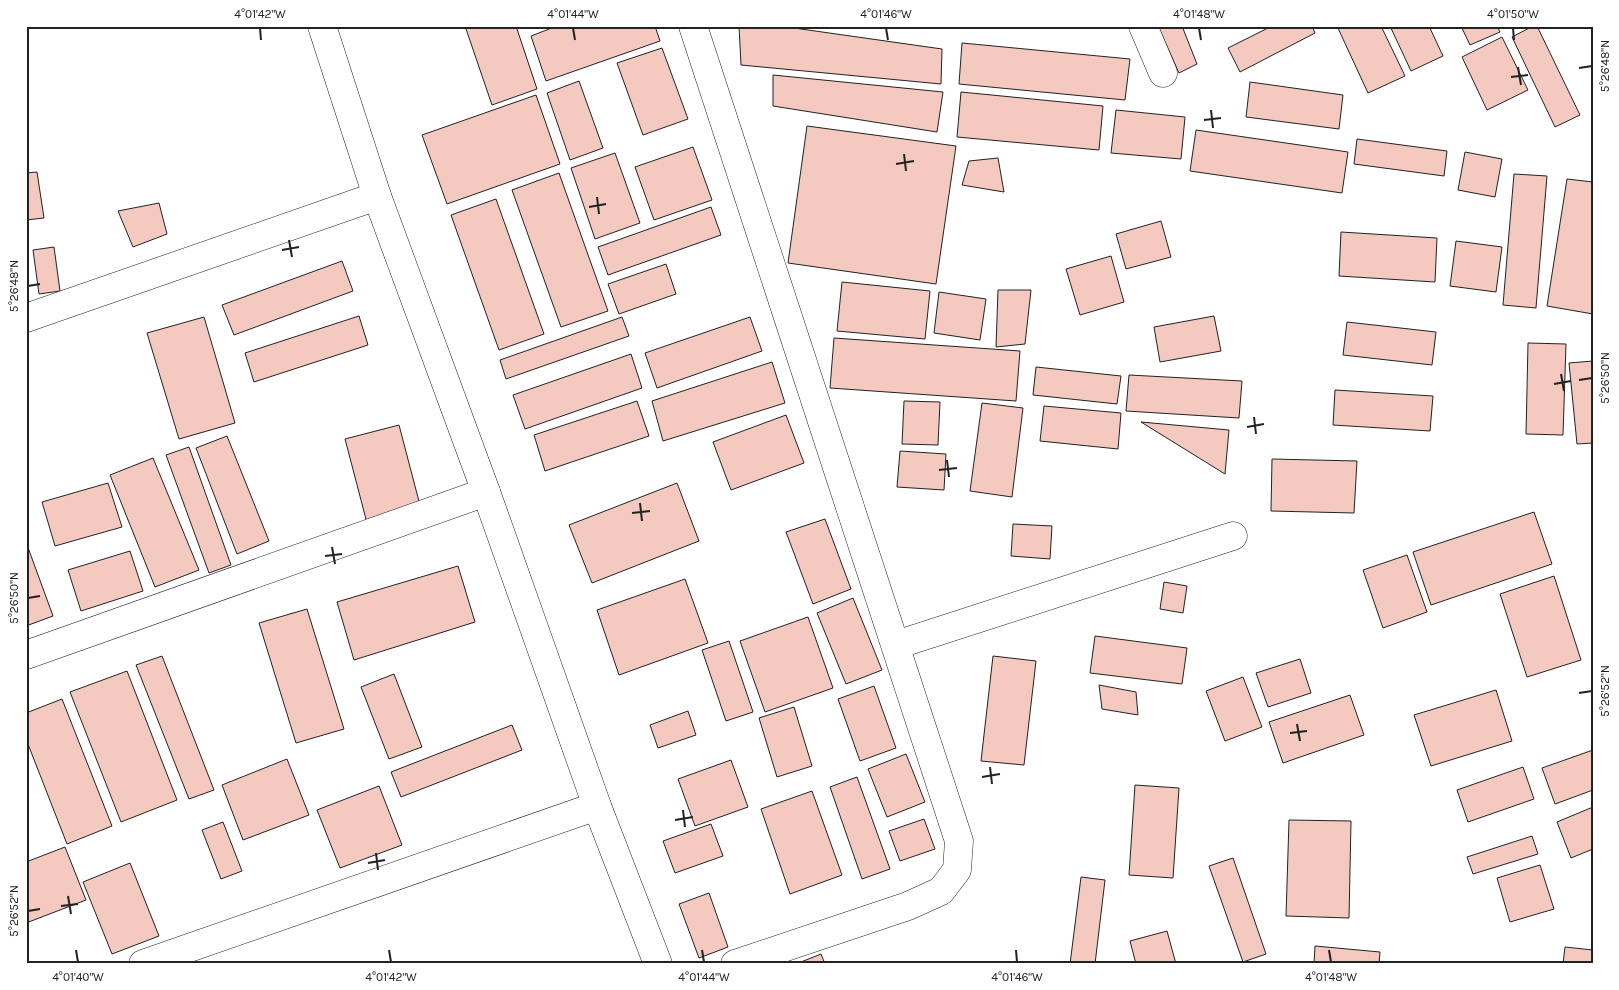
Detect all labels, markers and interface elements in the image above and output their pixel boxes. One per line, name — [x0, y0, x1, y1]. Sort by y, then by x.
text: 4°01'42"W — [234, 7, 286, 21]
text: 4°01'44"W — [547, 7, 599, 21]
text: 4°01'46"W — [860, 7, 912, 21]
text: 4°01'48"W — [1173, 7, 1225, 21]
text: 4°01'50"W — [1487, 7, 1539, 21]
text: 5°26'48"N — [1598, 40, 1612, 92]
text: 5°26'48"N — [7, 260, 21, 312]
text: 5°26'50"N — [1598, 352, 1612, 404]
text: 5°26'50"N — [7, 572, 21, 624]
text: 5°26'52"N — [1598, 665, 1612, 717]
text: 5°26'52"N — [7, 885, 21, 937]
text: 4°01'40"W — [52, 970, 104, 984]
text: 4°01'42"W — [365, 970, 417, 984]
text: 4°01'44"W — [678, 970, 730, 984]
text: 4°01'46"W — [991, 970, 1043, 984]
text: 4°01'48"W — [1305, 970, 1357, 984]

